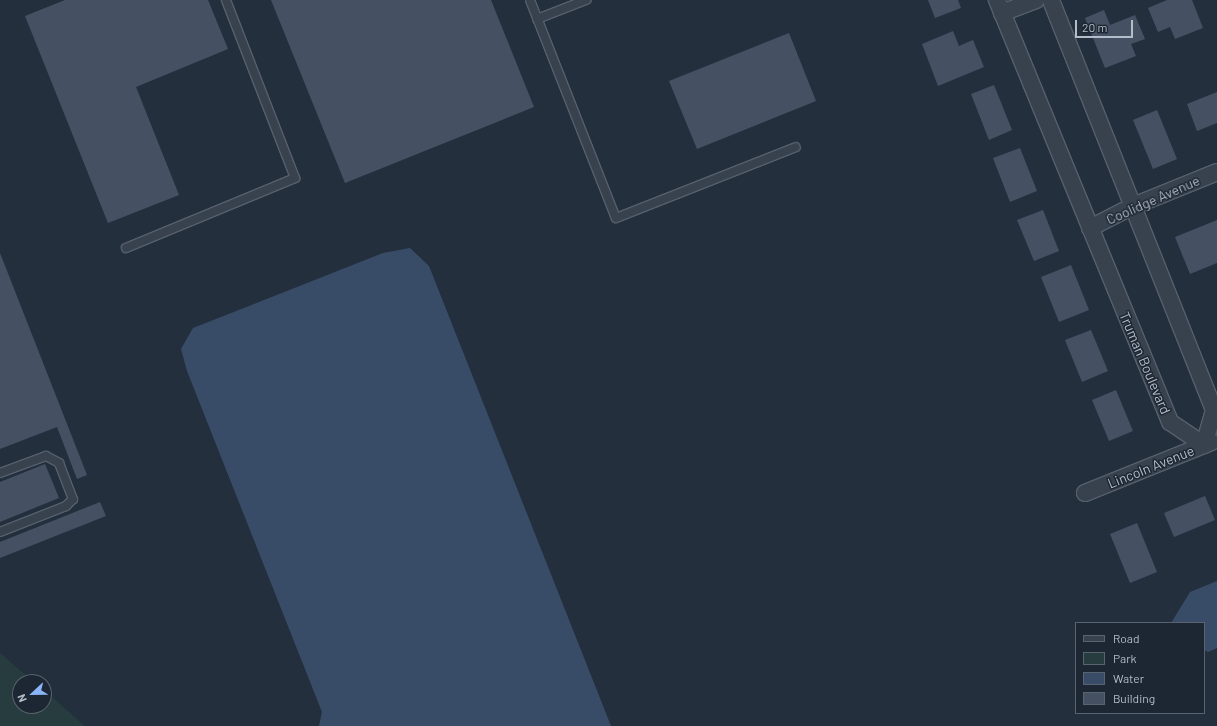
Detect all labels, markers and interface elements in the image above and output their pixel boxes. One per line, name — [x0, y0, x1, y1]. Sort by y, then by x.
scale bar — [1077, 12, 1135, 38]
text: 20 m — [1082, 20, 1108, 34]
street label: Coolidge Avenue — [1104, 172, 1202, 228]
street label: Truman Boulevard — [1116, 309, 1174, 417]
street label: Lincoln Avenue — [1105, 442, 1197, 492]
legend — [1075, 622, 1205, 714]
text: Road — [1113, 631, 1140, 645]
text: Park — [1113, 651, 1137, 665]
text: Water — [1113, 671, 1144, 685]
north arrow — [12, 674, 52, 714]
text: Building — [1113, 691, 1155, 705]
text: N — [14, 692, 29, 704]

